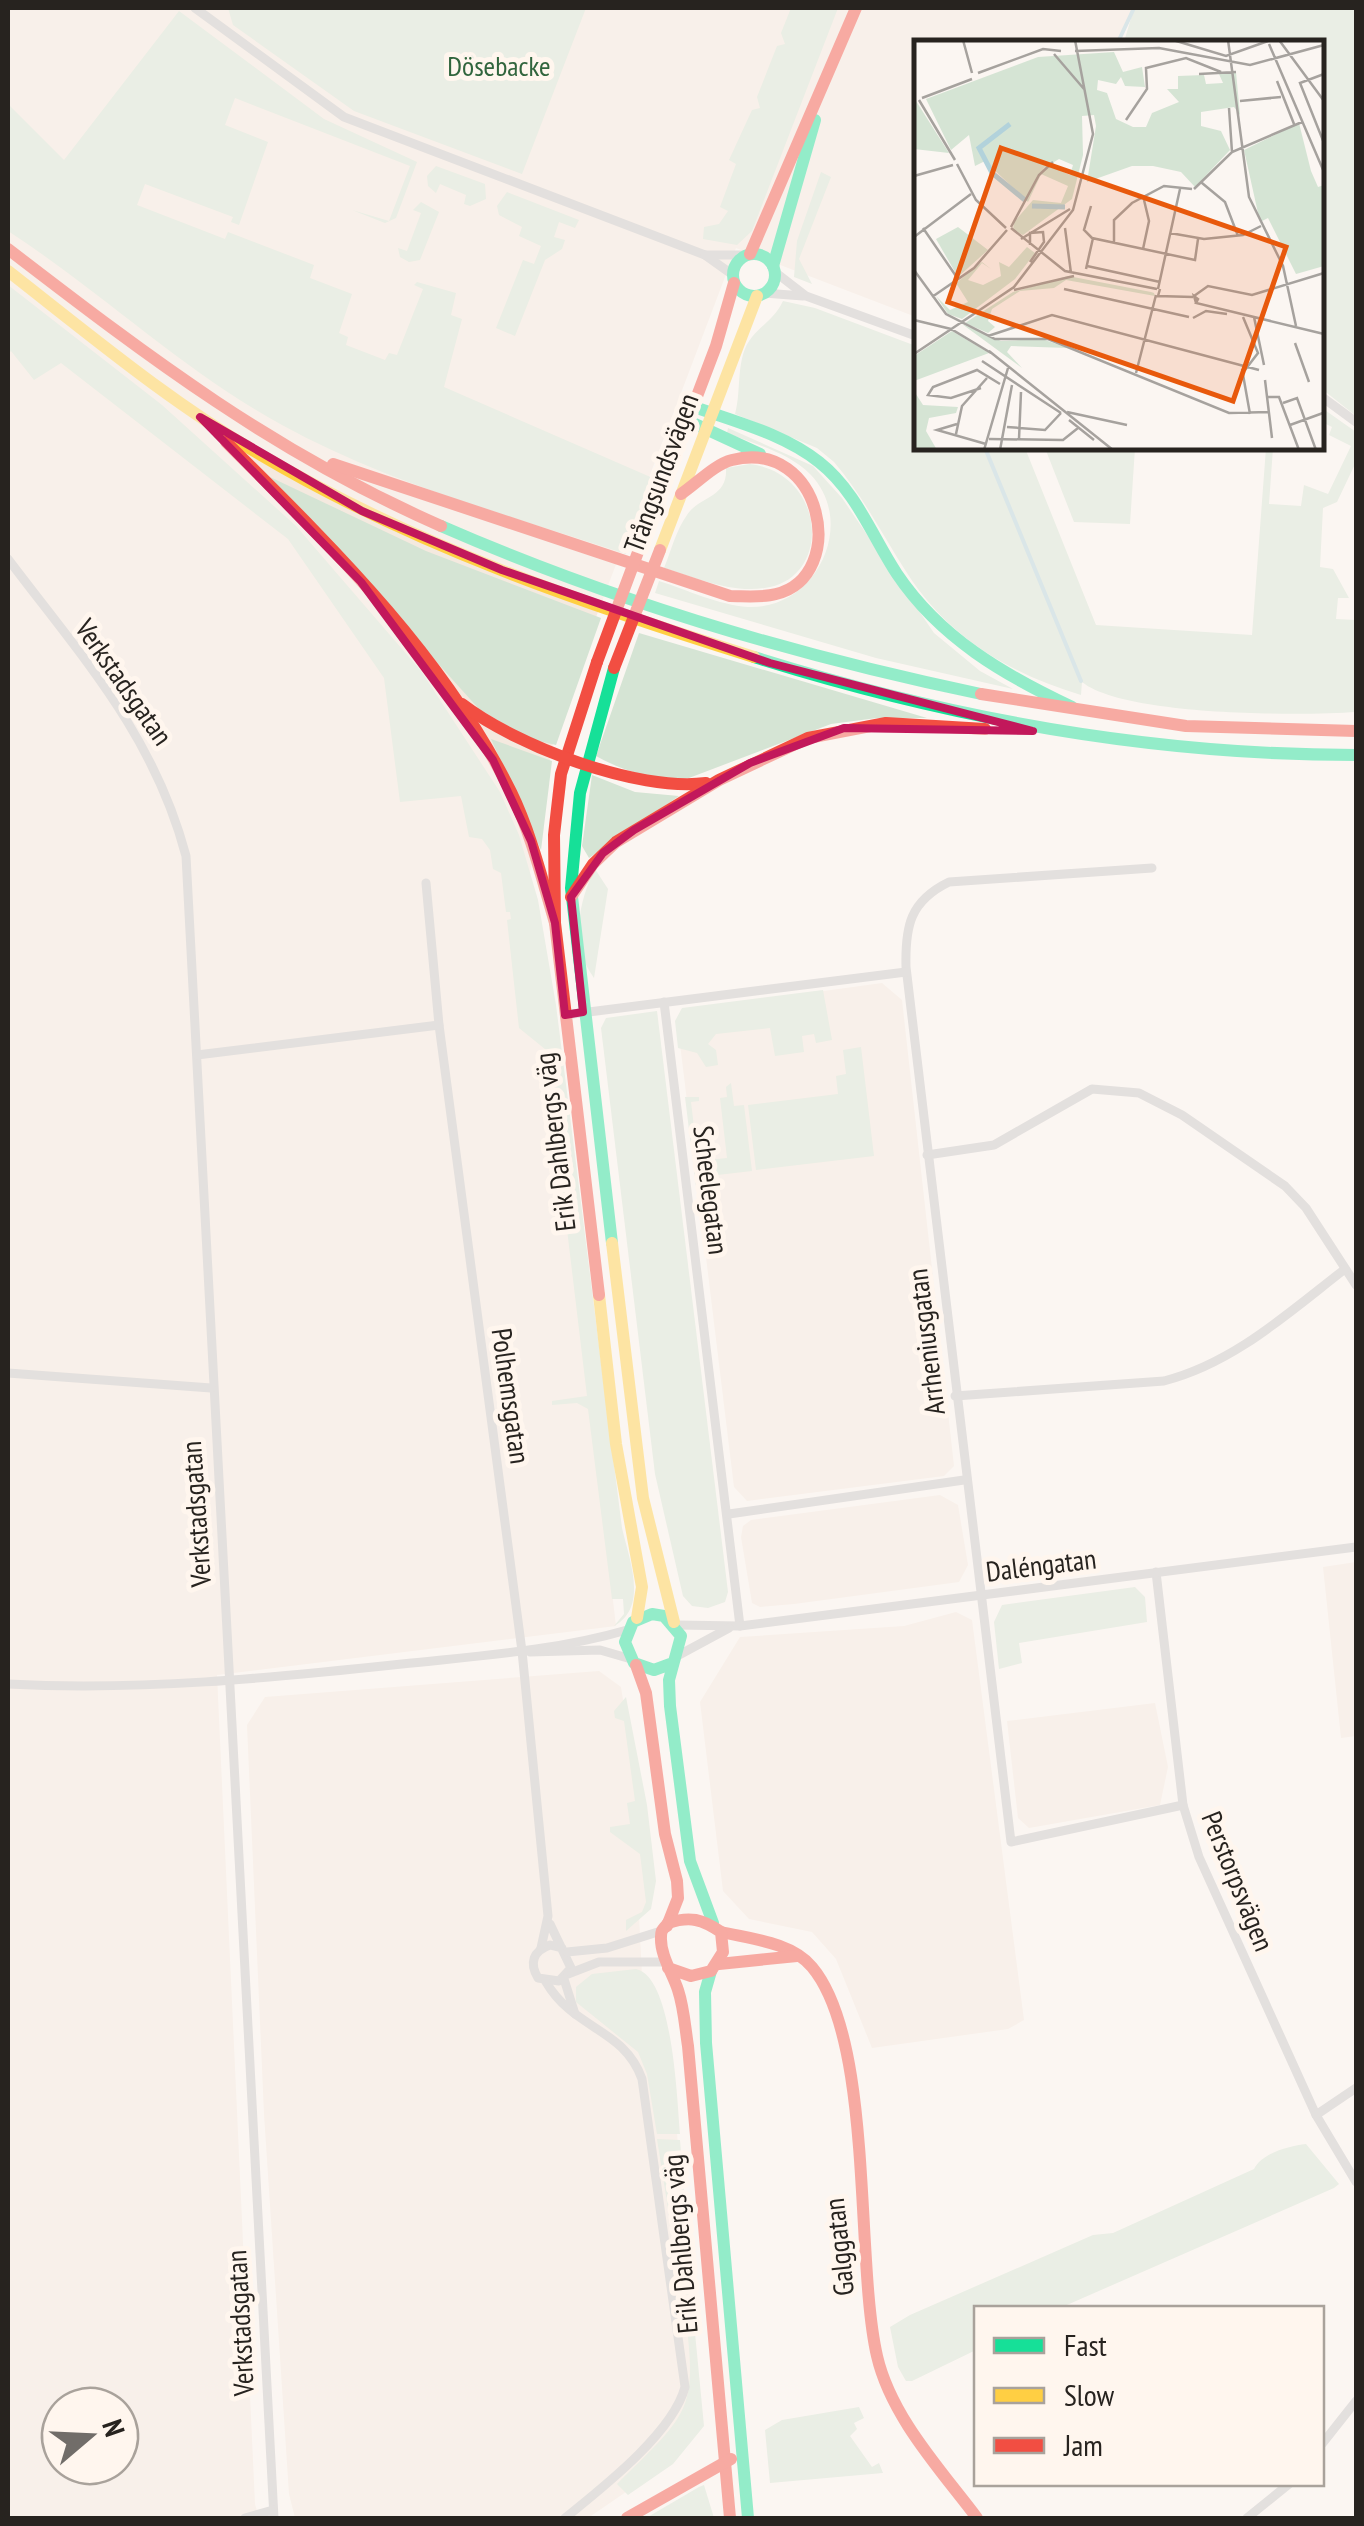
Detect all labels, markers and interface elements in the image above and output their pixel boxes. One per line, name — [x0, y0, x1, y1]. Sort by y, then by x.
inset map — [914, 40, 1324, 450]
park label: Dösebacke — [447, 47, 551, 84]
street label: Trångsundsvägen — [615, 388, 706, 558]
street label: Verkstadsgatan — [67, 610, 181, 752]
street label: Erik Dahlbergs väg — [525, 1051, 584, 1233]
street label: Scheelegatan — [685, 1123, 738, 1256]
street label: Arrheniusgatan — [898, 1267, 953, 1417]
street label: Polhemsgatan — [484, 1326, 539, 1466]
street label: Verkstadsgatan — [172, 1440, 219, 1589]
street label: Daléngatan — [984, 1539, 1098, 1590]
street label: Perstorpsvägen — [1194, 1806, 1283, 1956]
street label: Erik Dahlbergs väg — [653, 2153, 706, 2335]
street label: Galggatan — [815, 2196, 862, 2298]
street label: Verkstadsgatan — [217, 2249, 262, 2398]
legend — [974, 2306, 1324, 2486]
text: Fast — [1064, 2325, 1108, 2364]
text: Slow — [1064, 2375, 1115, 2414]
north arrow — [40, 2386, 140, 2486]
text: N — [94, 2415, 134, 2441]
text: Jam — [1063, 2425, 1103, 2464]

